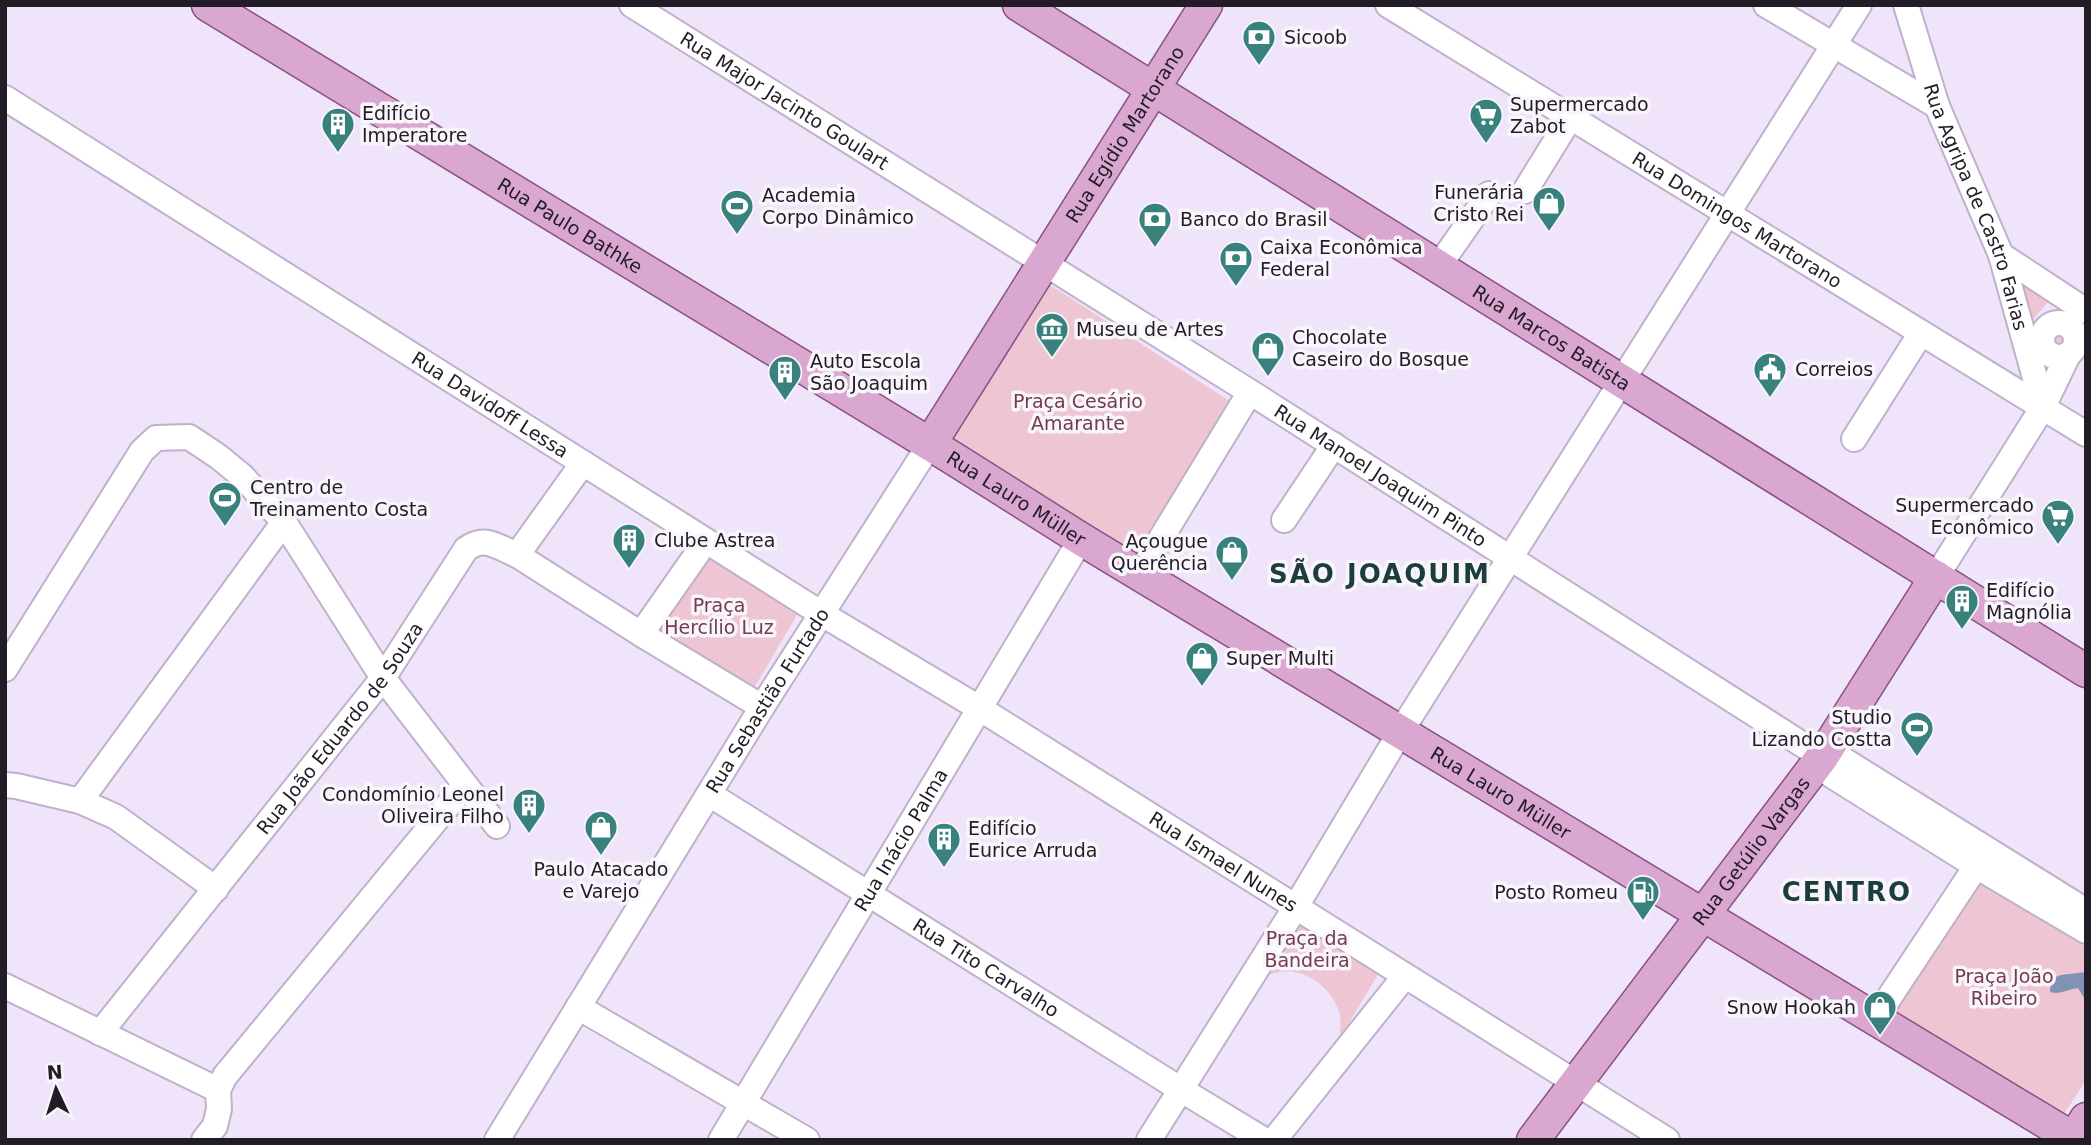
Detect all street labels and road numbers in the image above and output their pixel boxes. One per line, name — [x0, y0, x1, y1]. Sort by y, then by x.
street label: Rua Major Jacinto Goulart — [676, 27, 893, 174]
street label: Rua Egídio Martorano — [1061, 42, 1189, 227]
street label: Rua Agripa de Castro Farias — [1920, 81, 2032, 333]
street label: Rua Domingos Martorano — [1628, 147, 1846, 292]
street label: Rua Paulo Bathke — [494, 173, 647, 278]
street label: Rua Marcos Batista — [1469, 280, 1635, 395]
street label: Rua Davidoff Lessa — [408, 347, 573, 462]
street label: Rua Manoel Joaquim Pinto — [1270, 400, 1491, 551]
street label: Rua Lauro Müller — [943, 446, 1090, 550]
street label: Rua Sebastião Furtado — [701, 604, 833, 797]
street label: Rua João Eduardo de Souza — [252, 618, 427, 838]
street label: Rua Lauro Müller — [1427, 742, 1575, 844]
street label: Rua Inácio Palma — [850, 764, 952, 915]
street label: Rua Getúlio Vargas — [1688, 772, 1814, 930]
street label: Rua Ismael Nunes — [1145, 807, 1302, 916]
street label: Rua Tito Carvalho — [909, 914, 1063, 1022]

